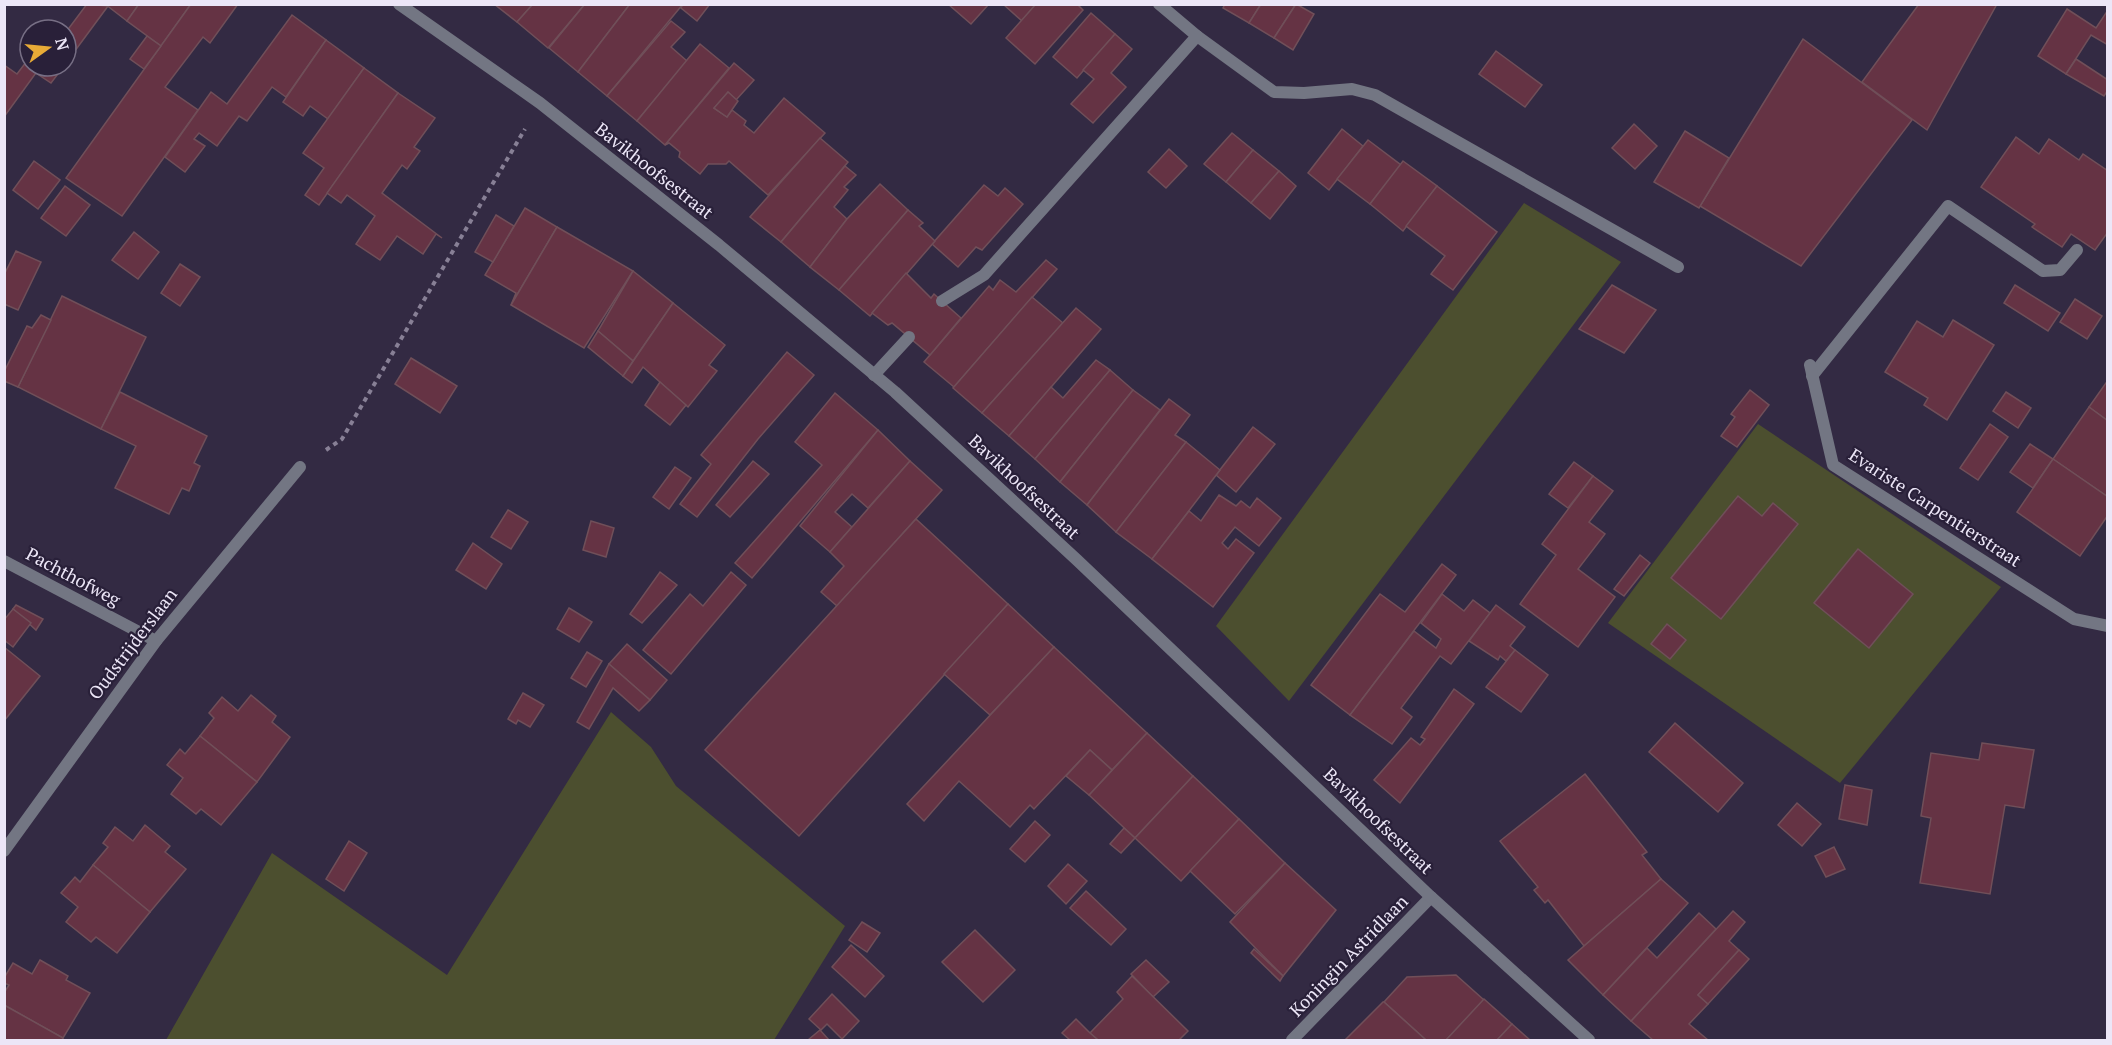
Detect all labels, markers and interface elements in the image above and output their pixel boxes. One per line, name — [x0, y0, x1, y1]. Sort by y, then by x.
north arrow — [18, 18, 78, 78]
text: N — [50, 35, 75, 53]
street label: Bavikhoofsestraat — [591, 117, 719, 224]
street label: Bavikhoofsestraat — [964, 428, 1086, 544]
street label: Evariste Carpentierstraat — [1845, 442, 2027, 572]
street label: Pachthofweg — [22, 541, 125, 611]
street label: Oudstrijderslaan — [82, 583, 182, 704]
street label: Bavikhoofsestraat — [1319, 762, 1439, 879]
street label: Koningin Astridlaan — [1284, 889, 1413, 1021]

